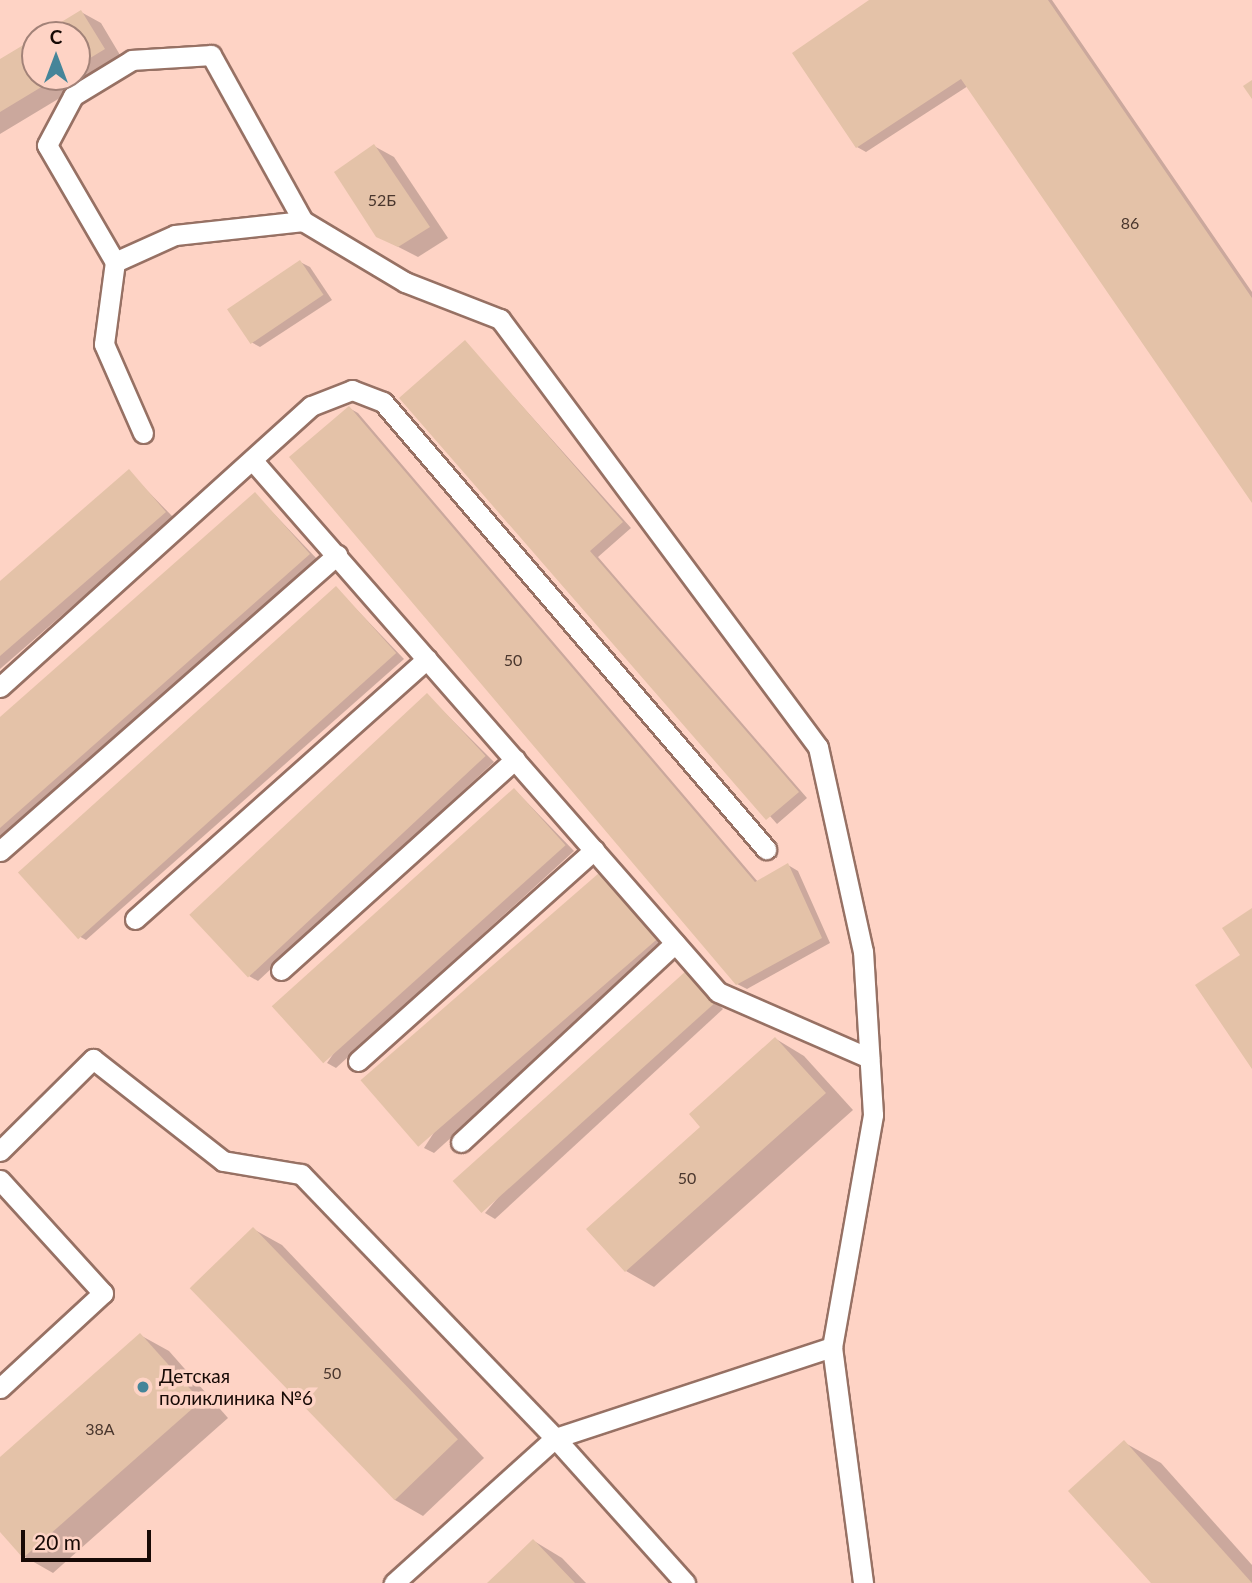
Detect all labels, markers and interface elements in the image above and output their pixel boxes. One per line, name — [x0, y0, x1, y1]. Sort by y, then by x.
north arrow — [21, 21, 91, 91]
text: С — [50, 25, 62, 48]
house number: 52Б — [368, 190, 396, 210]
house number: 86 — [1121, 213, 1139, 233]
house number: 50 — [504, 650, 522, 670]
house number: 50 — [678, 1168, 696, 1188]
house number: 50 — [323, 1363, 341, 1383]
place label: Детская поликлиника №6 — [159, 1365, 313, 1409]
marker: Детская поликлиника №6 — [133, 1377, 153, 1397]
house number: 38А — [85, 1419, 115, 1439]
scale bar — [24, 1516, 154, 1560]
text: 20 m — [34, 1529, 81, 1554]

